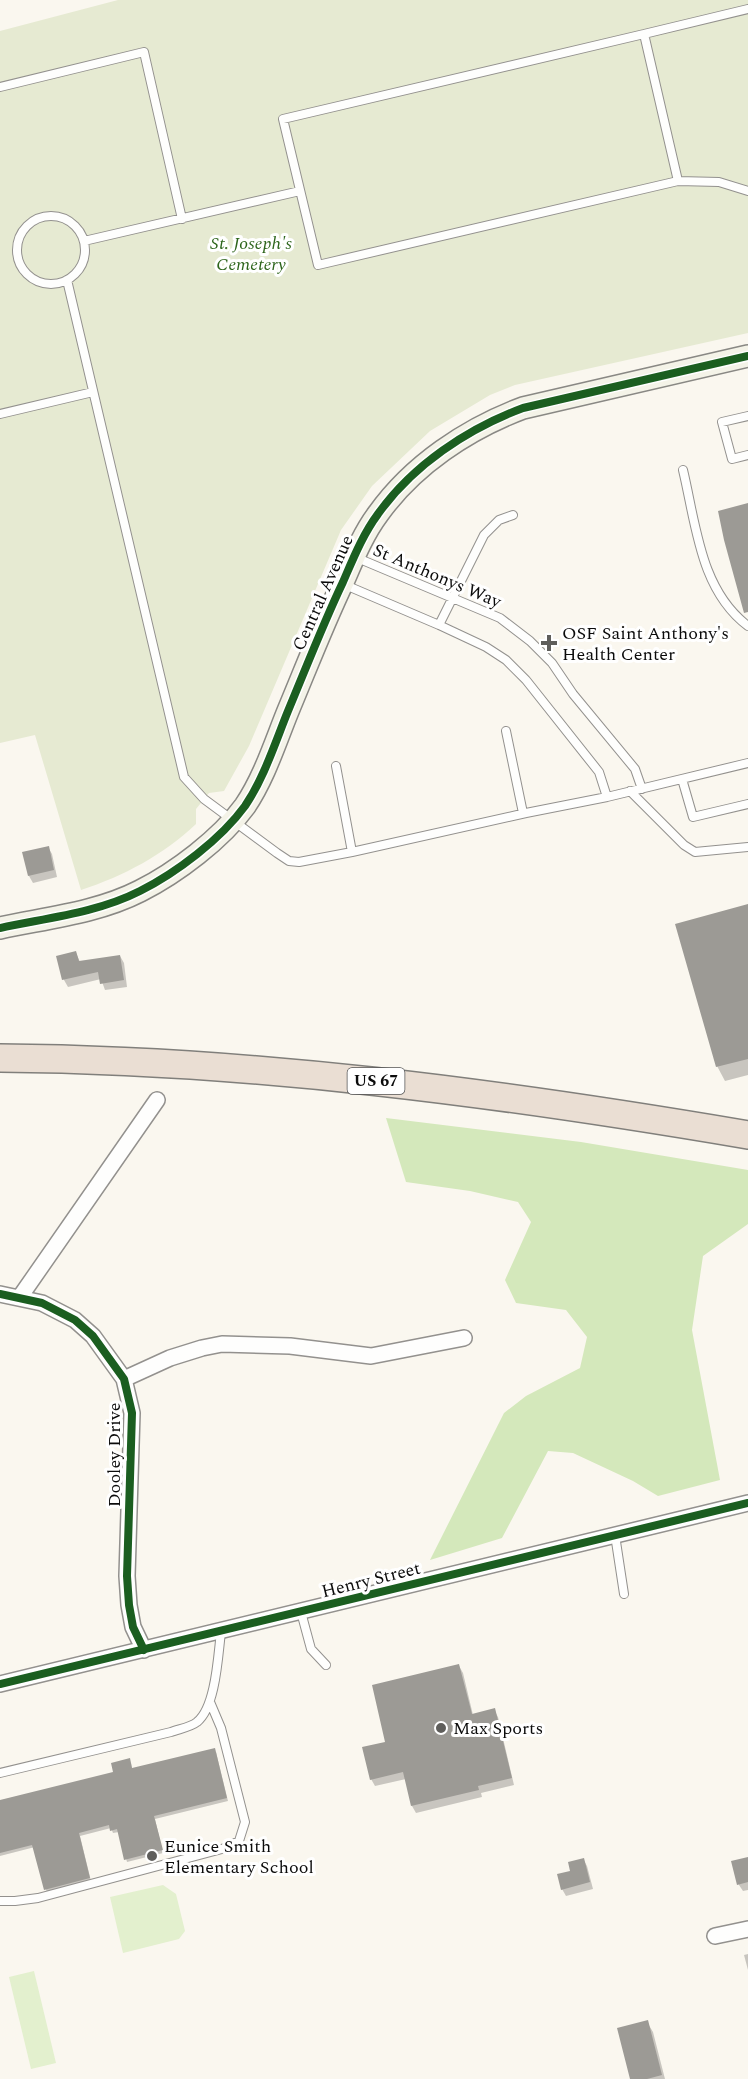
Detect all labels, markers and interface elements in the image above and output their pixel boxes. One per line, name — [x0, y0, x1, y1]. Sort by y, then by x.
park label: St. Joseph's Cemetery — [210, 230, 292, 278]
street label: Central Avenue — [285, 531, 361, 655]
street label: St Anthonys Way — [369, 537, 507, 616]
place label: OSF Saint Anthony's Health Center — [562, 620, 729, 668]
marker: OSF Saint Anthony's Health Center — [540, 634, 558, 652]
road number: US 67 — [348, 1068, 404, 1094]
street label: Dooley Drive — [101, 1403, 128, 1507]
street label: Henry Street — [319, 1555, 423, 1605]
place label: Max Sports — [453, 1715, 543, 1742]
marker: Max Sports — [434, 1721, 448, 1735]
place label: Eunice Smith Elementary School — [164, 1833, 314, 1881]
marker: Eunice Smith Elementary School — [145, 1849, 159, 1863]

